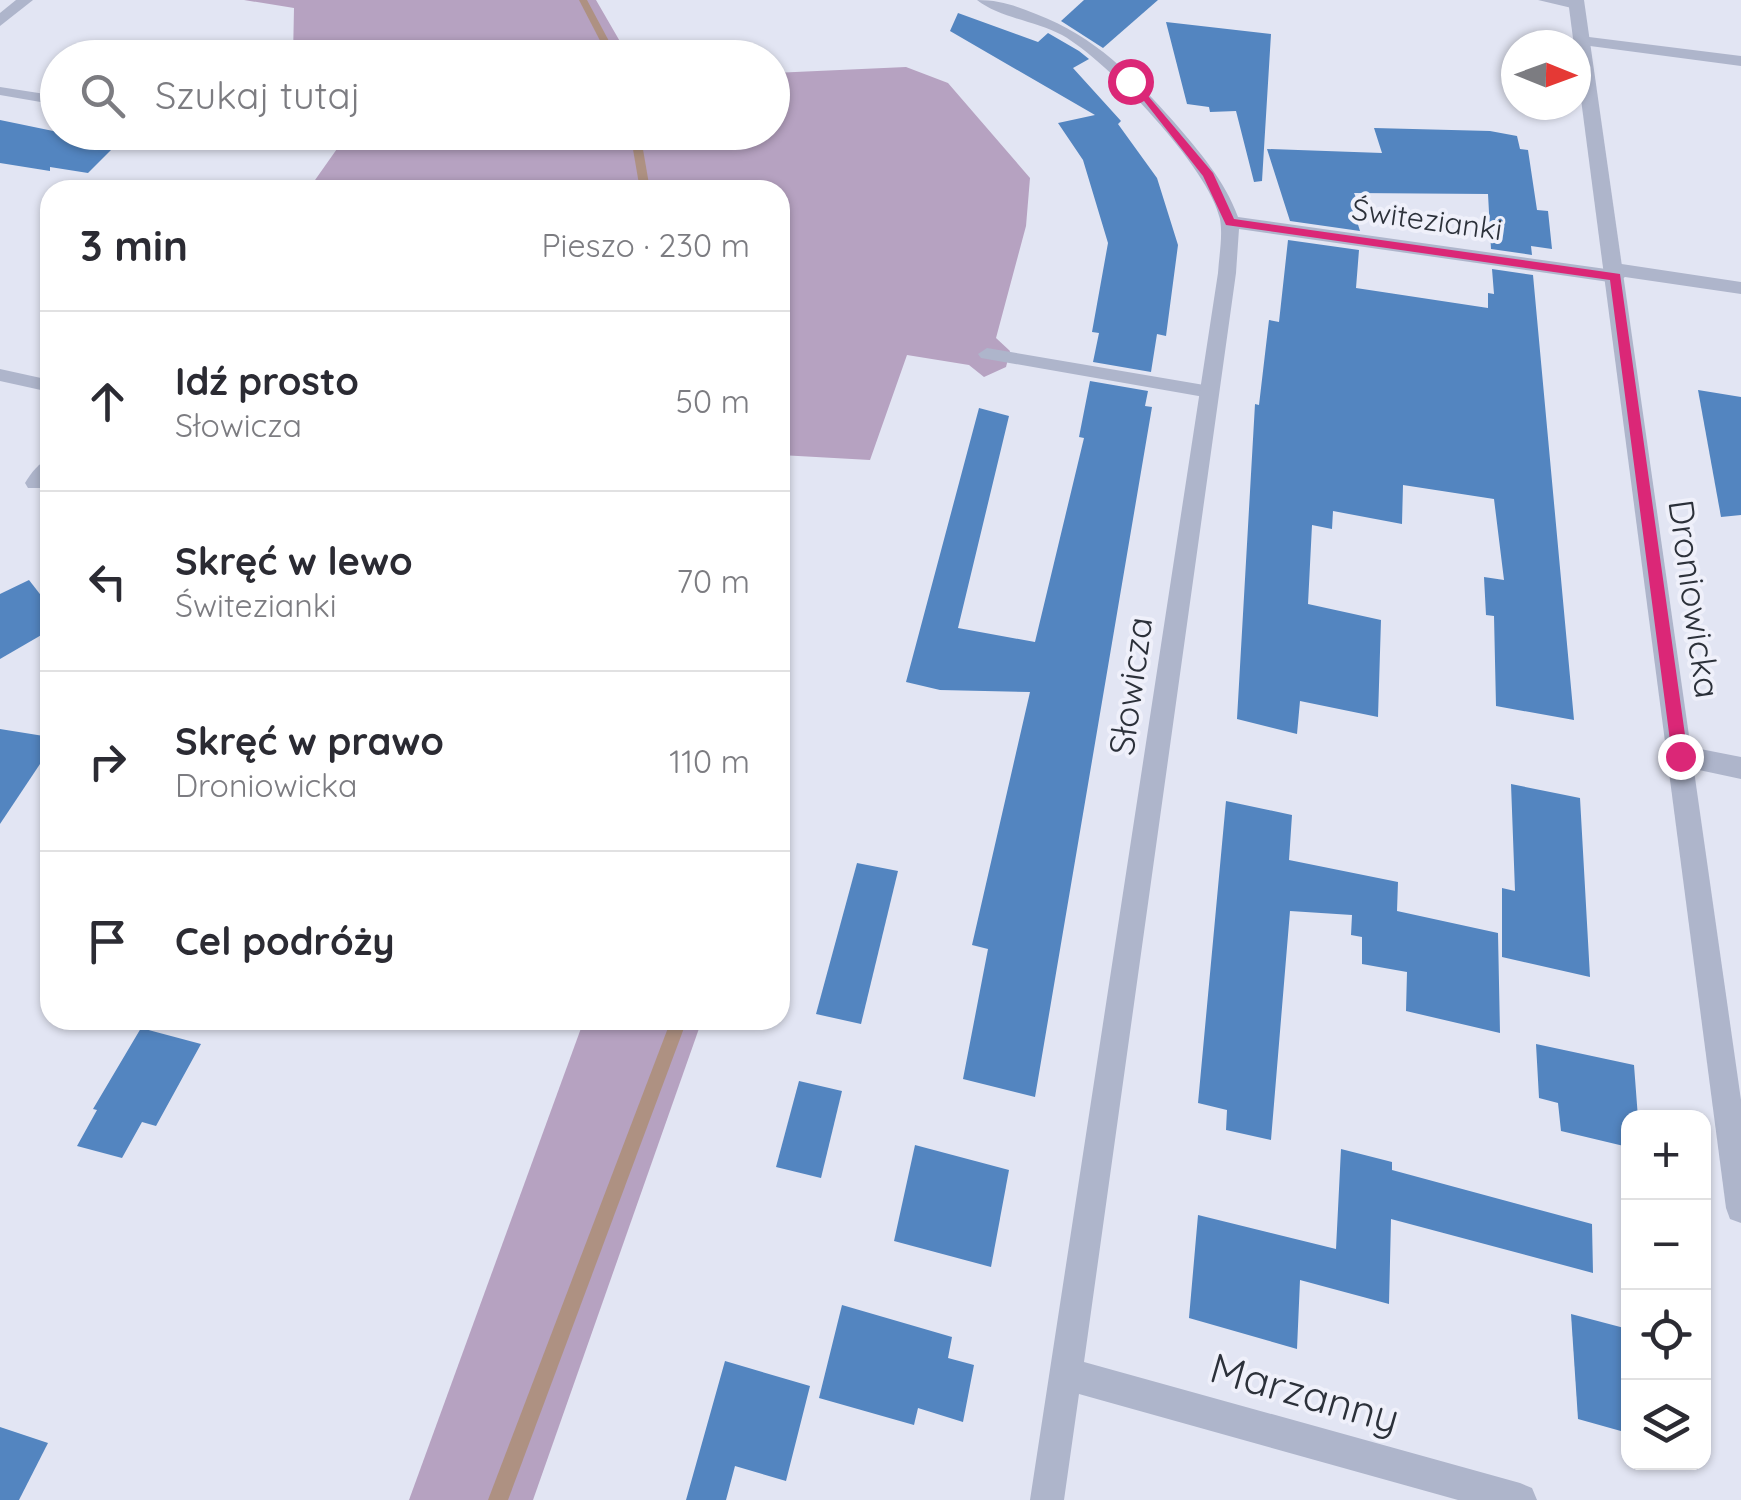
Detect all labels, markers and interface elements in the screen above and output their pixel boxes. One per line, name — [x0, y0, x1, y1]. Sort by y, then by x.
north arrow — [1501, 30, 1591, 120]
search box — [40, 40, 790, 150]
route start — [1108, 59, 1154, 105]
icon: search — [75, 68, 130, 123]
text: Szukaj tutaj — [155, 71, 361, 119]
street label: Świtezianki — [1349, 190, 1505, 248]
text: 3 min — [80, 219, 188, 272]
text: Pieszo · 230 m — [541, 225, 750, 265]
text: Idź prosto — [175, 357, 359, 405]
icon: ahead — [80, 374, 135, 429]
text: 50 m — [676, 381, 750, 421]
text: Słowicza — [175, 405, 302, 445]
street label: Droniowicka — [1659, 497, 1731, 701]
text: Skręć w lewo — [175, 537, 413, 585]
icon: left — [80, 554, 135, 609]
text: 70 m — [677, 561, 750, 601]
text: Świtezianki — [175, 585, 337, 625]
street label: Słowicza — [1099, 614, 1161, 758]
text: Skręć w prawo — [175, 717, 444, 765]
icon: right — [80, 734, 135, 789]
route end — [1658, 734, 1704, 780]
text: 110 m — [669, 741, 750, 781]
text: Droniowicka — [175, 765, 358, 805]
icon: arrive — [80, 914, 135, 969]
text: Cel podróży — [175, 917, 395, 965]
map controls — [1621, 1110, 1711, 1470]
button: + — [1621, 1110, 1711, 1200]
button: − — [1621, 1200, 1711, 1290]
button: locate — [1621, 1290, 1711, 1380]
street label: Marzanny — [1205, 1340, 1406, 1445]
button: layers — [1621, 1380, 1711, 1470]

